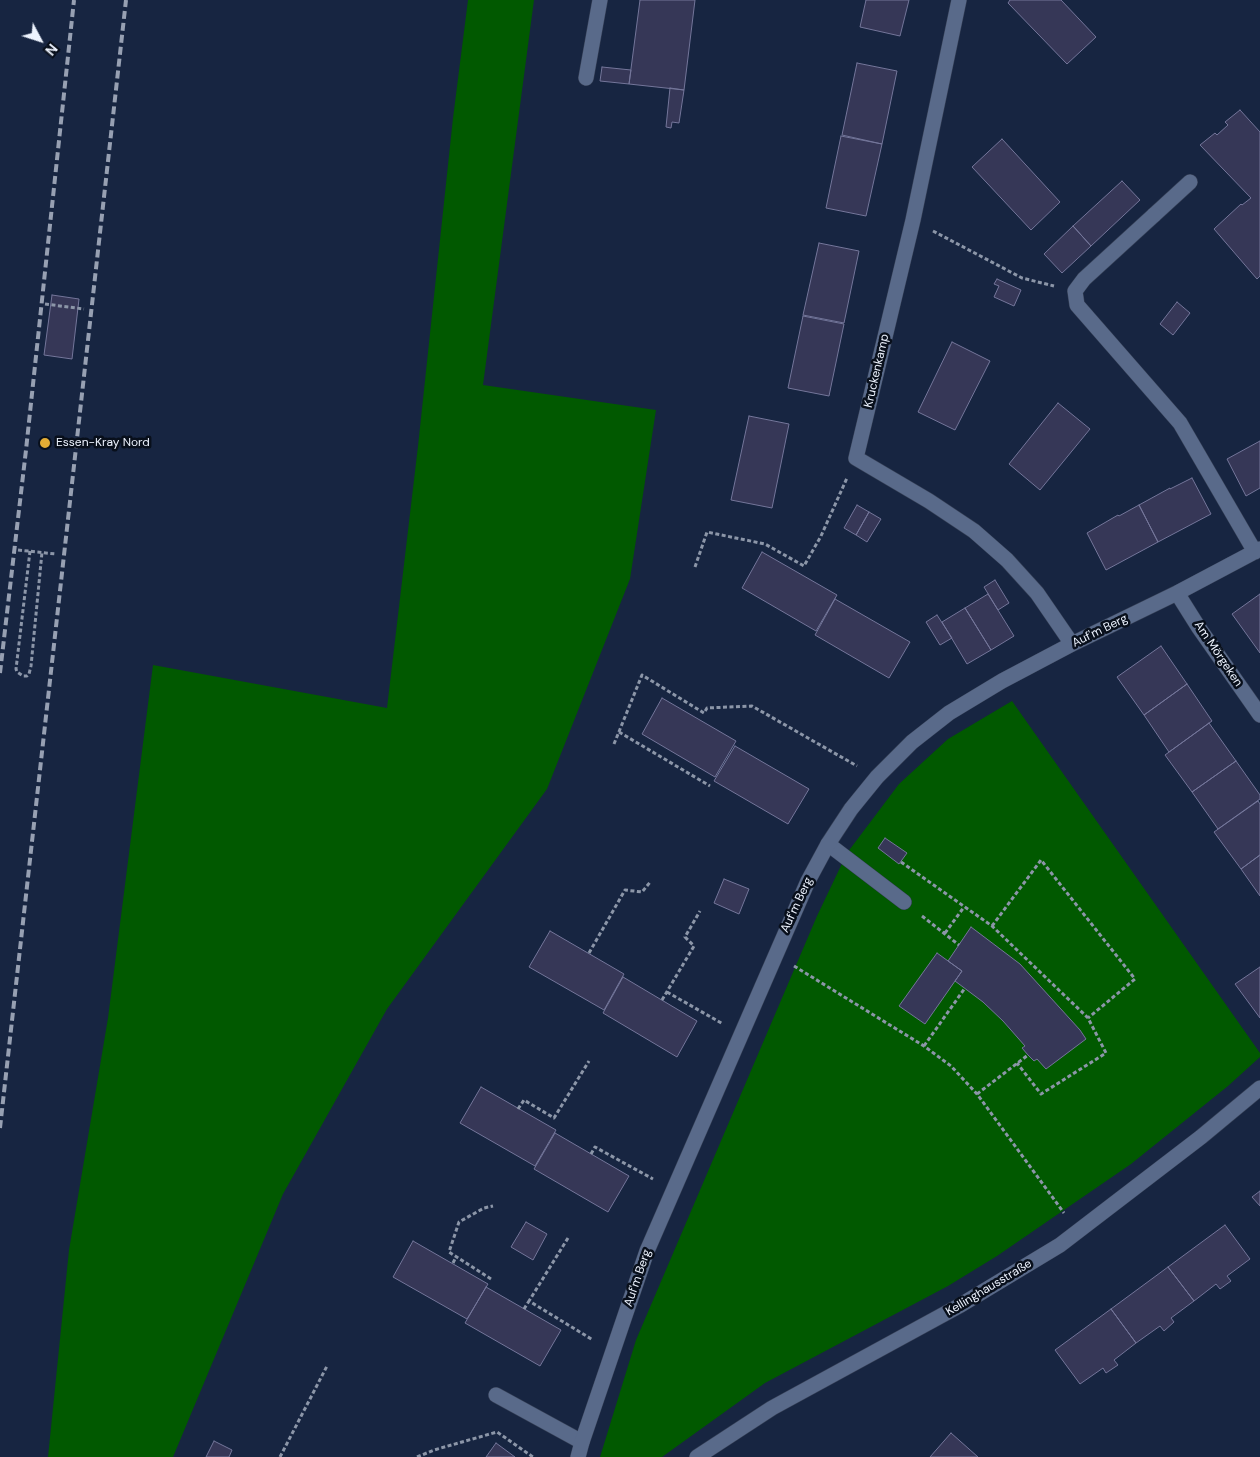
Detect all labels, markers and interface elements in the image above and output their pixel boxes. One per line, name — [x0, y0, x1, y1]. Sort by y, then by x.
north arrow — [15, 15, 65, 65]
text: N — [41, 40, 62, 59]
street label: Kruckenkamp — [862, 333, 892, 409]
marker: Essen-Kray Nord — [38, 436, 52, 450]
place label: Essen-Kray Nord — [56, 436, 150, 450]
street label: Auf'm Berg — [1070, 611, 1130, 651]
street label: Am Mörgeken — [1191, 618, 1245, 690]
street label: Auf'm Berg — [778, 875, 816, 935]
street label: Auf'm Berg — [621, 1247, 655, 1309]
street label: Kellinghausstraße — [943, 1257, 1035, 1319]

